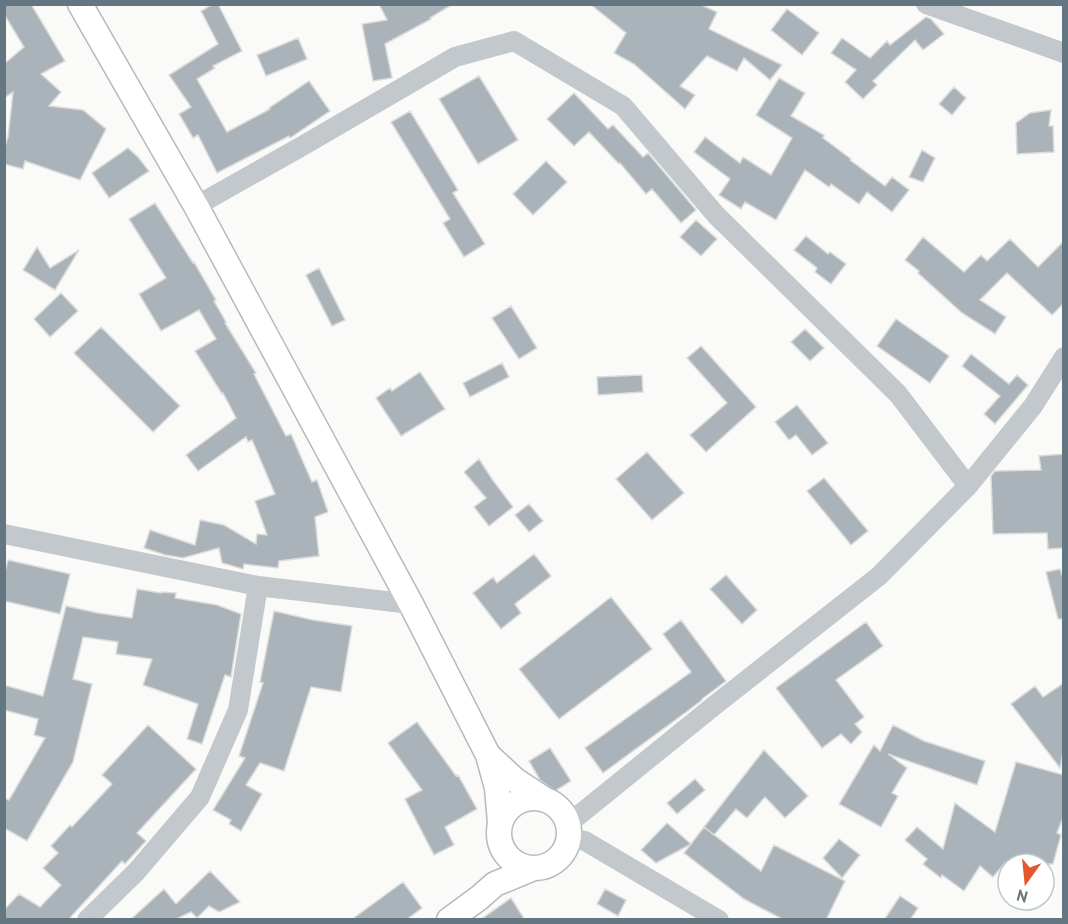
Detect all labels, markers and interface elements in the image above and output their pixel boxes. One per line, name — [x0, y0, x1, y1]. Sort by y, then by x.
north arrow — [996, 852, 1056, 912]
text: N — [1014, 885, 1030, 908]

